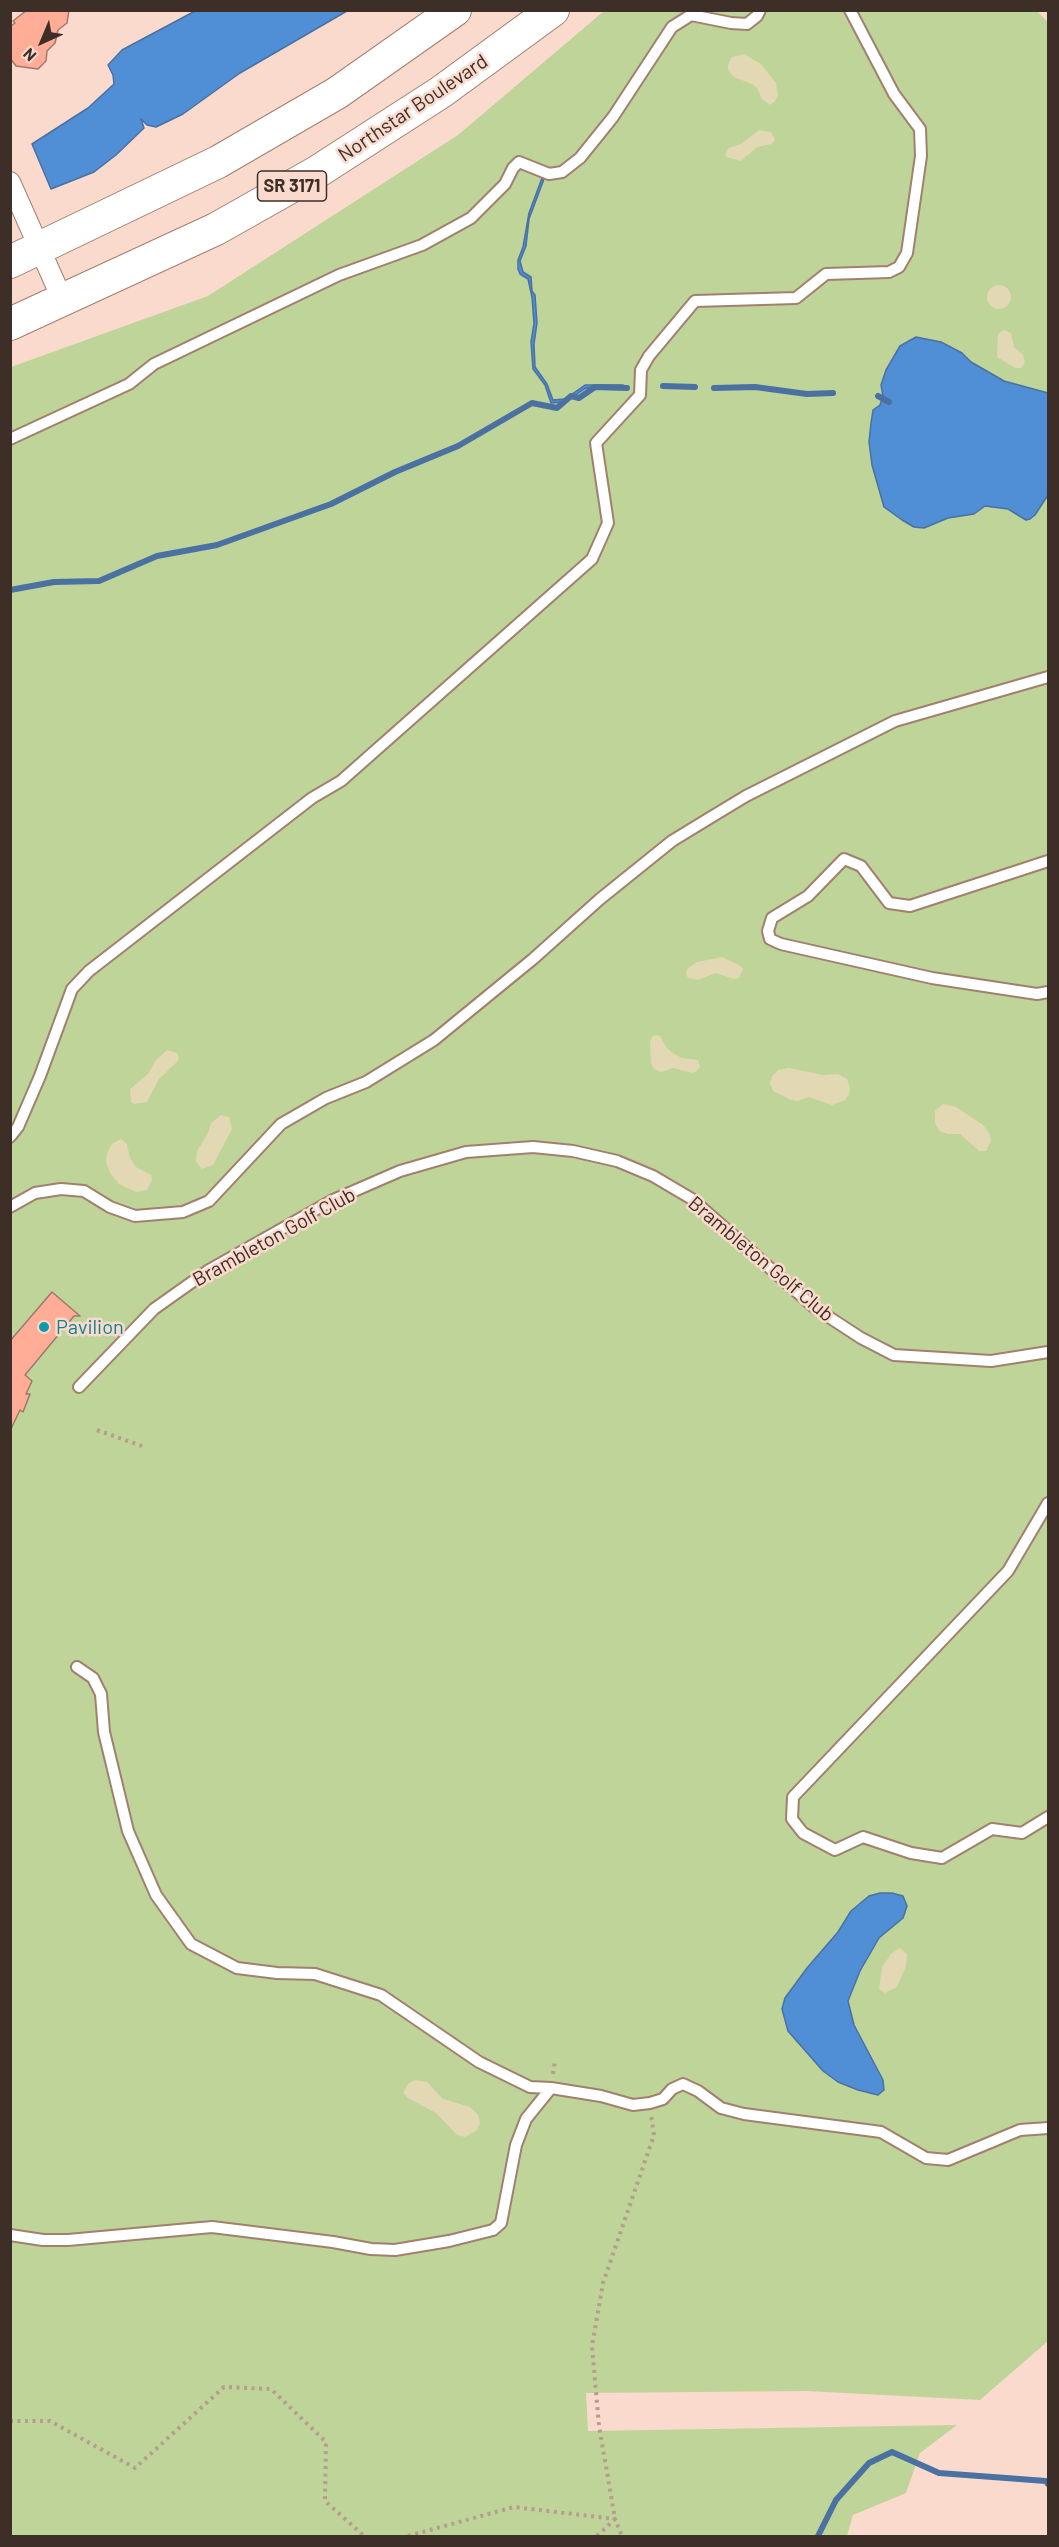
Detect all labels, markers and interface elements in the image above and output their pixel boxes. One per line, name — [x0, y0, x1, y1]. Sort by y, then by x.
north arrow — [12, 12, 72, 72]
text: N — [19, 45, 40, 66]
street label: Northstar Boulevard — [334, 49, 492, 167]
road number: SR 3171 — [258, 171, 326, 201]
street label: Brambleton Golf Club — [188, 1182, 360, 1292]
street label: Brambleton Golf Club — [683, 1191, 839, 1327]
place label: Pavilion — [56, 1315, 124, 1339]
marker: Pavilion — [37, 1320, 51, 1334]

